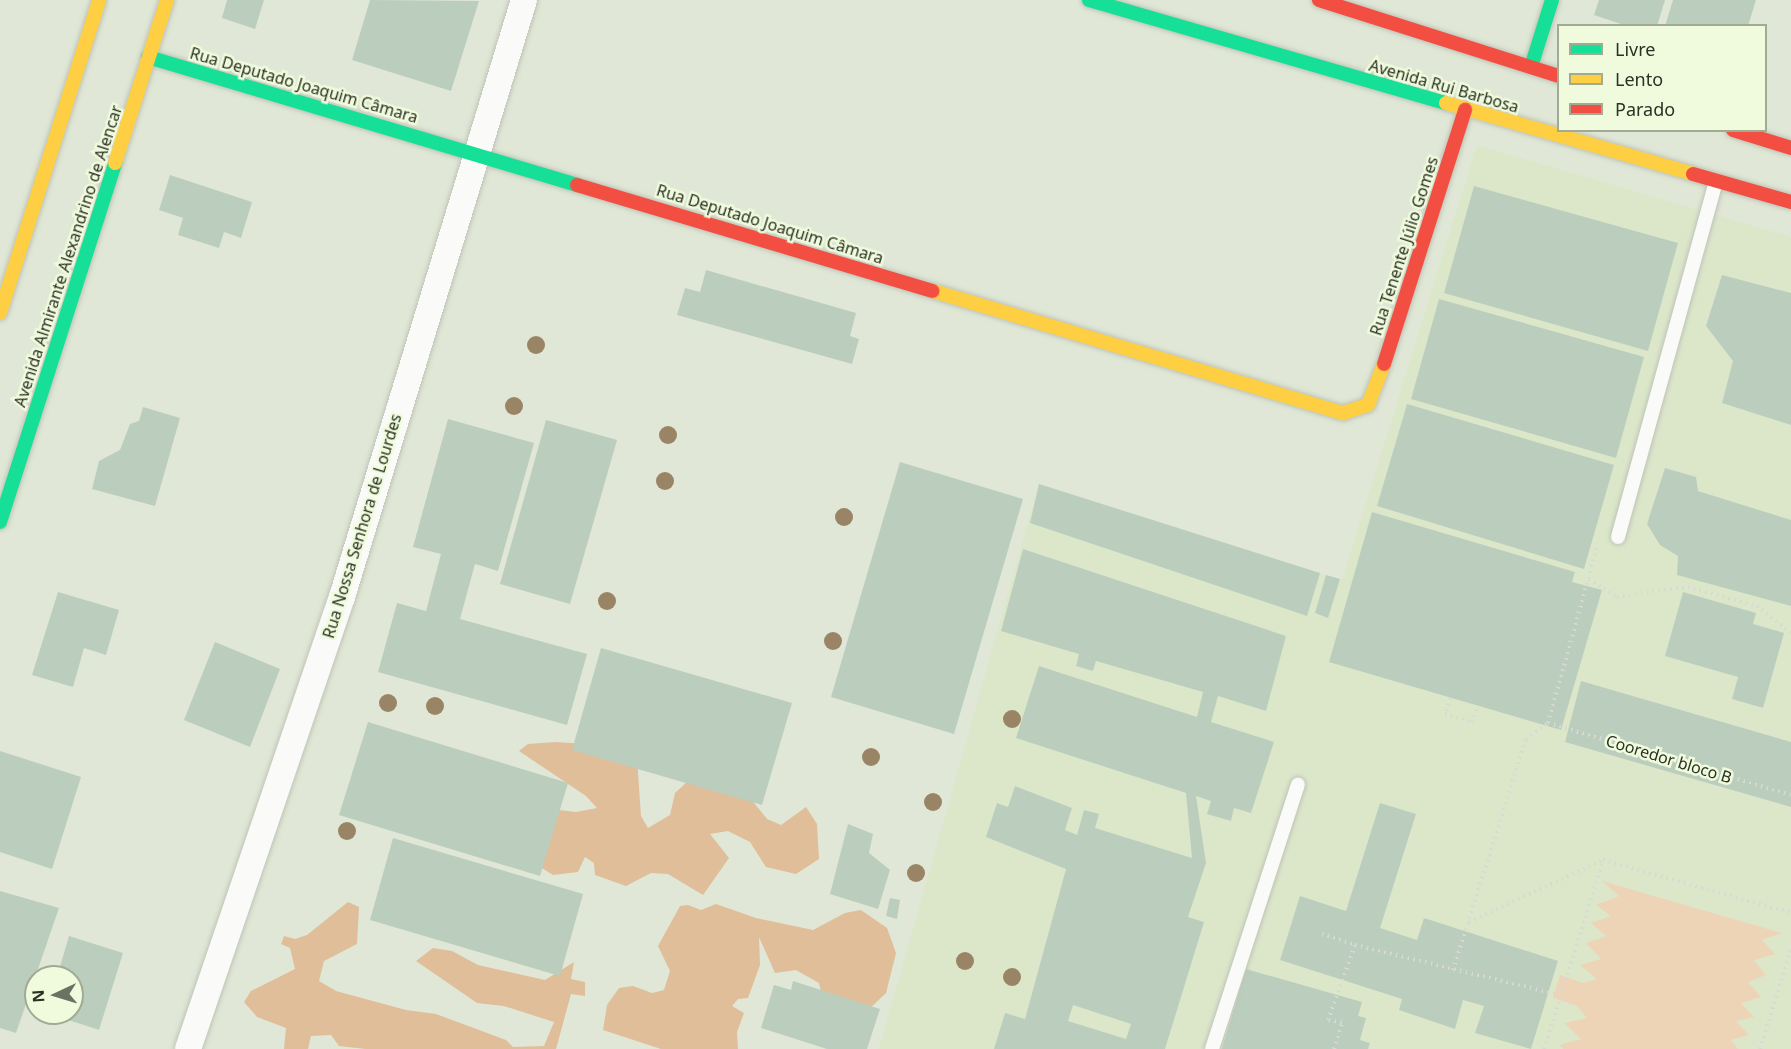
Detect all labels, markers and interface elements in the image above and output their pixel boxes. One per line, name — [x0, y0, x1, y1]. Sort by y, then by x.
legend — [1557, 24, 1767, 132]
text: Livre — [1615, 37, 1655, 61]
street label: Rua Deputado Joaquim Câmara — [188, 43, 420, 127]
street label: Avenida Rui Barbosa — [1367, 55, 1521, 117]
text: Lento — [1615, 67, 1663, 91]
text: Parado — [1615, 97, 1675, 121]
street label: Avenida Almirante Alexandrino de Alencar — [10, 103, 126, 409]
street label: Rua Tenente Júlio Gomes — [1366, 154, 1442, 338]
street label: Rua Deputado Joaquim Câmara — [654, 180, 886, 268]
street label: Rua Nossa Senhora de Lourdes — [319, 411, 405, 641]
street label: Cooredor bloco B — [1604, 731, 1734, 787]
north arrow — [24, 965, 84, 1025]
text: N — [27, 989, 49, 1003]

